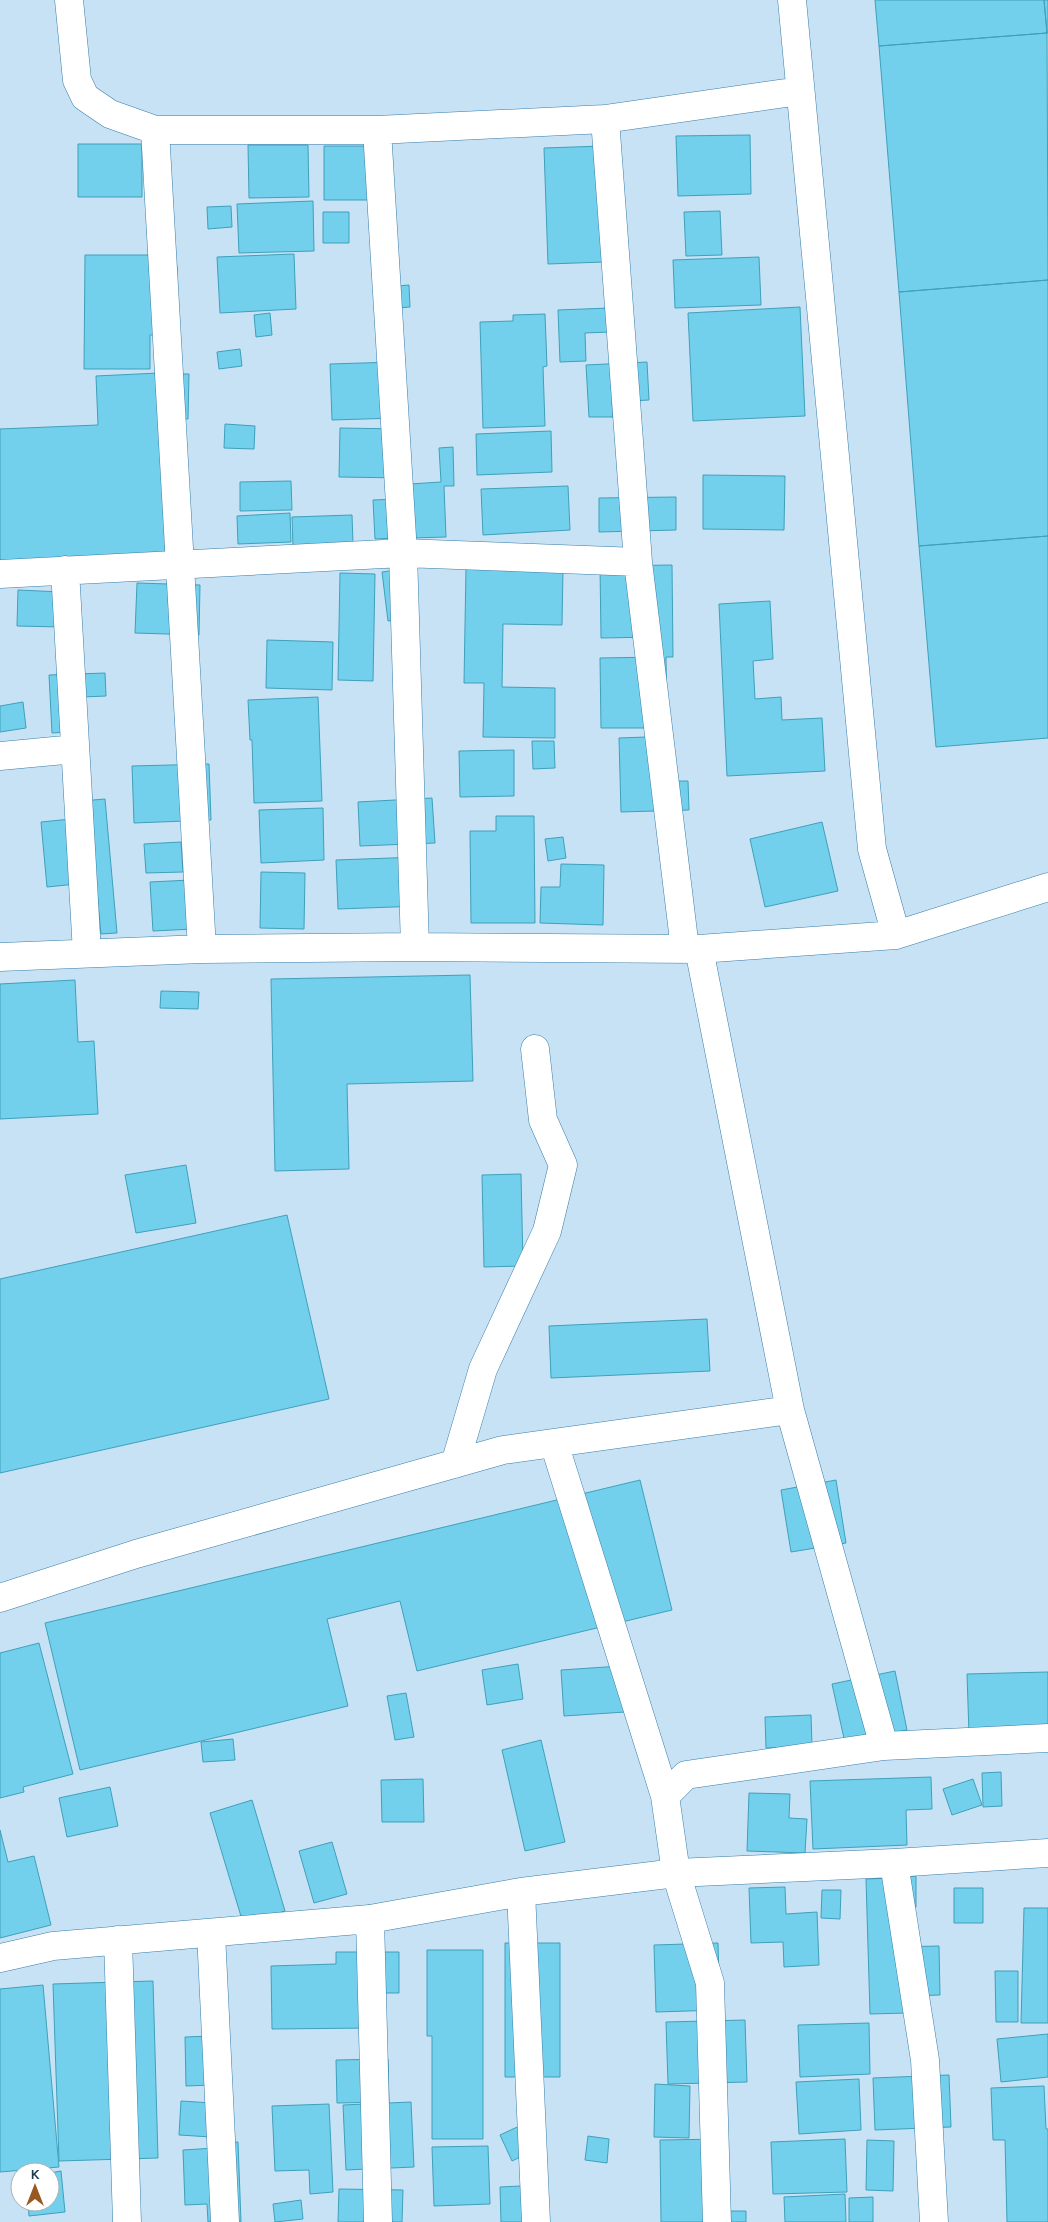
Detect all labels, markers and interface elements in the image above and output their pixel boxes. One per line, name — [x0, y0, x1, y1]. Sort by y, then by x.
north arrow — [10, 2162, 60, 2212]
text: K — [30, 2166, 40, 2183]

